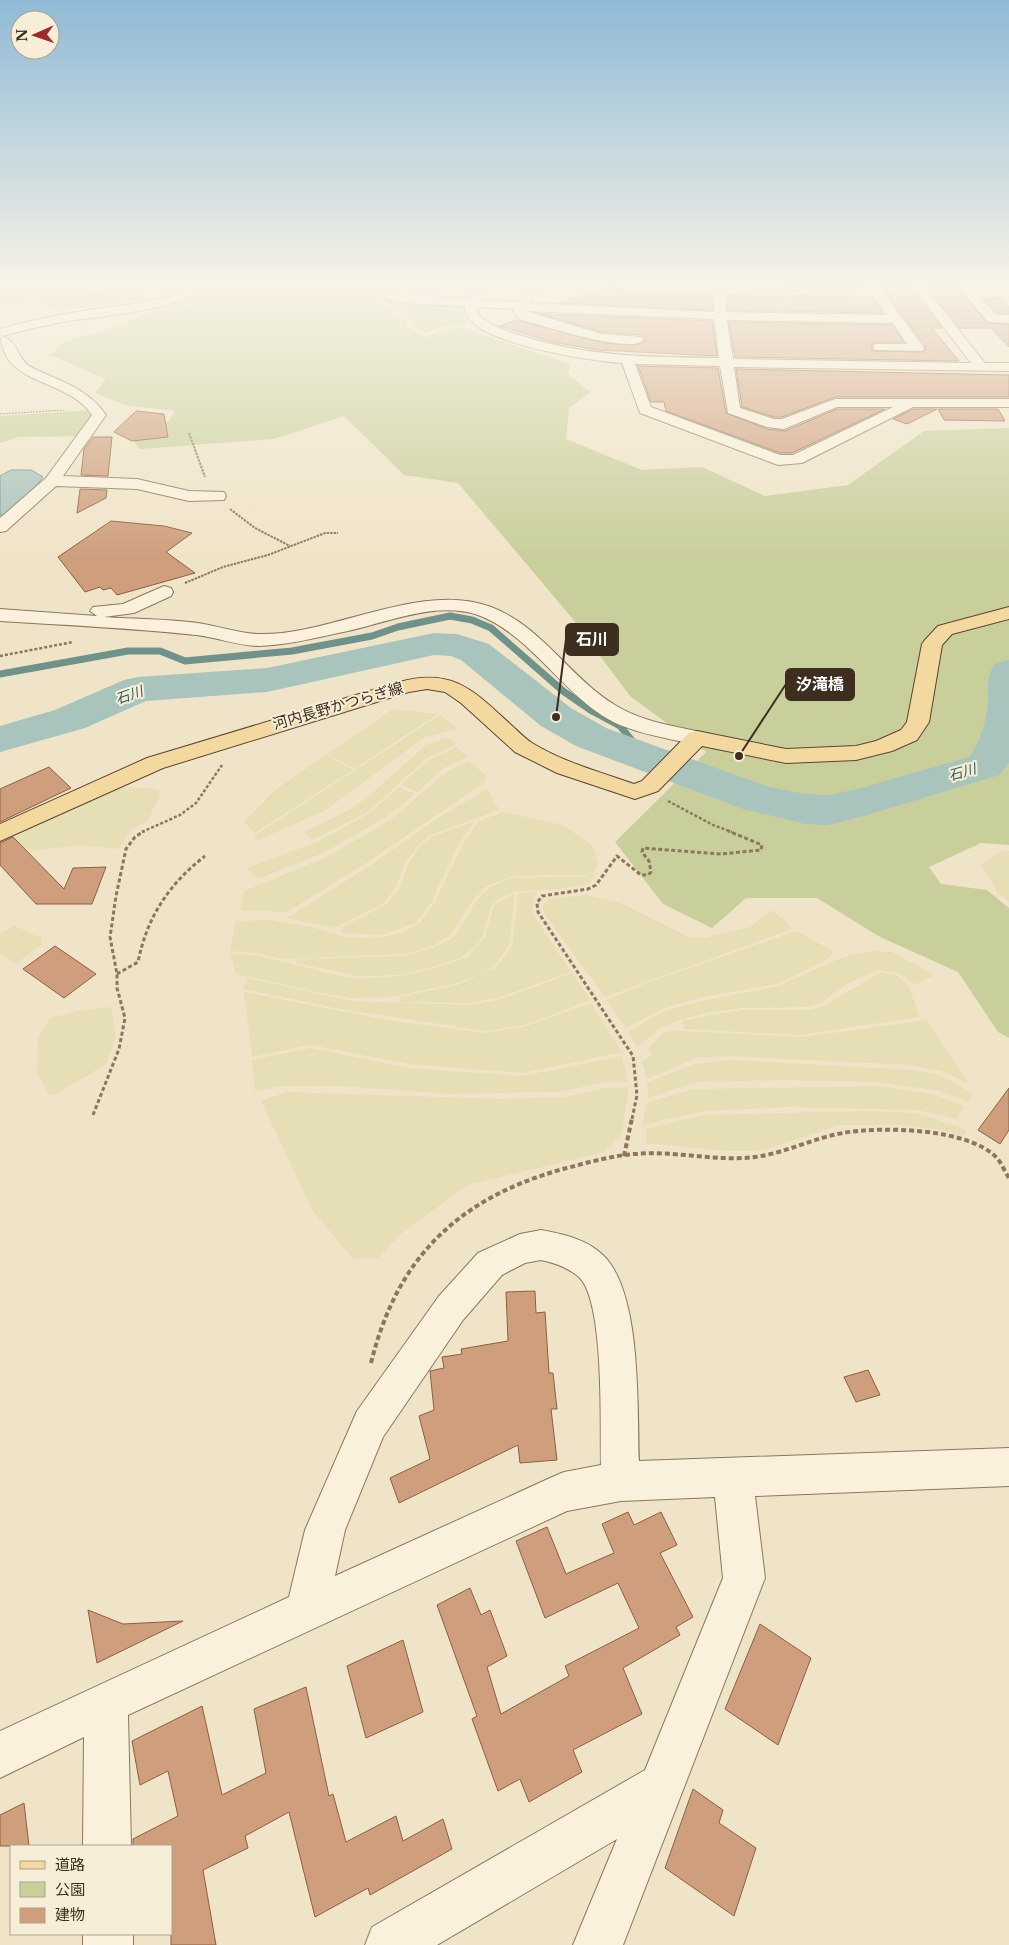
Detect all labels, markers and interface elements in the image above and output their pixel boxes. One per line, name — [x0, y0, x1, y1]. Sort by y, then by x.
north arrow — [10, 10, 60, 60]
text: N — [13, 29, 31, 42]
callout: 石川 — [566, 624, 618, 655]
text: 石川 — [576, 629, 608, 649]
callout: 汐滝橋 — [786, 669, 854, 700]
text: 汐滝橋 — [796, 674, 844, 694]
street label: 河内長野かつらぎ線 — [270, 678, 405, 733]
water label: 石川 — [113, 681, 147, 708]
water label: 石川 — [946, 759, 980, 785]
legend — [10, 1845, 172, 1935]
text: 道路 — [55, 1855, 85, 1874]
text: 公園 — [55, 1880, 85, 1899]
text: 建物 — [55, 1905, 85, 1924]

